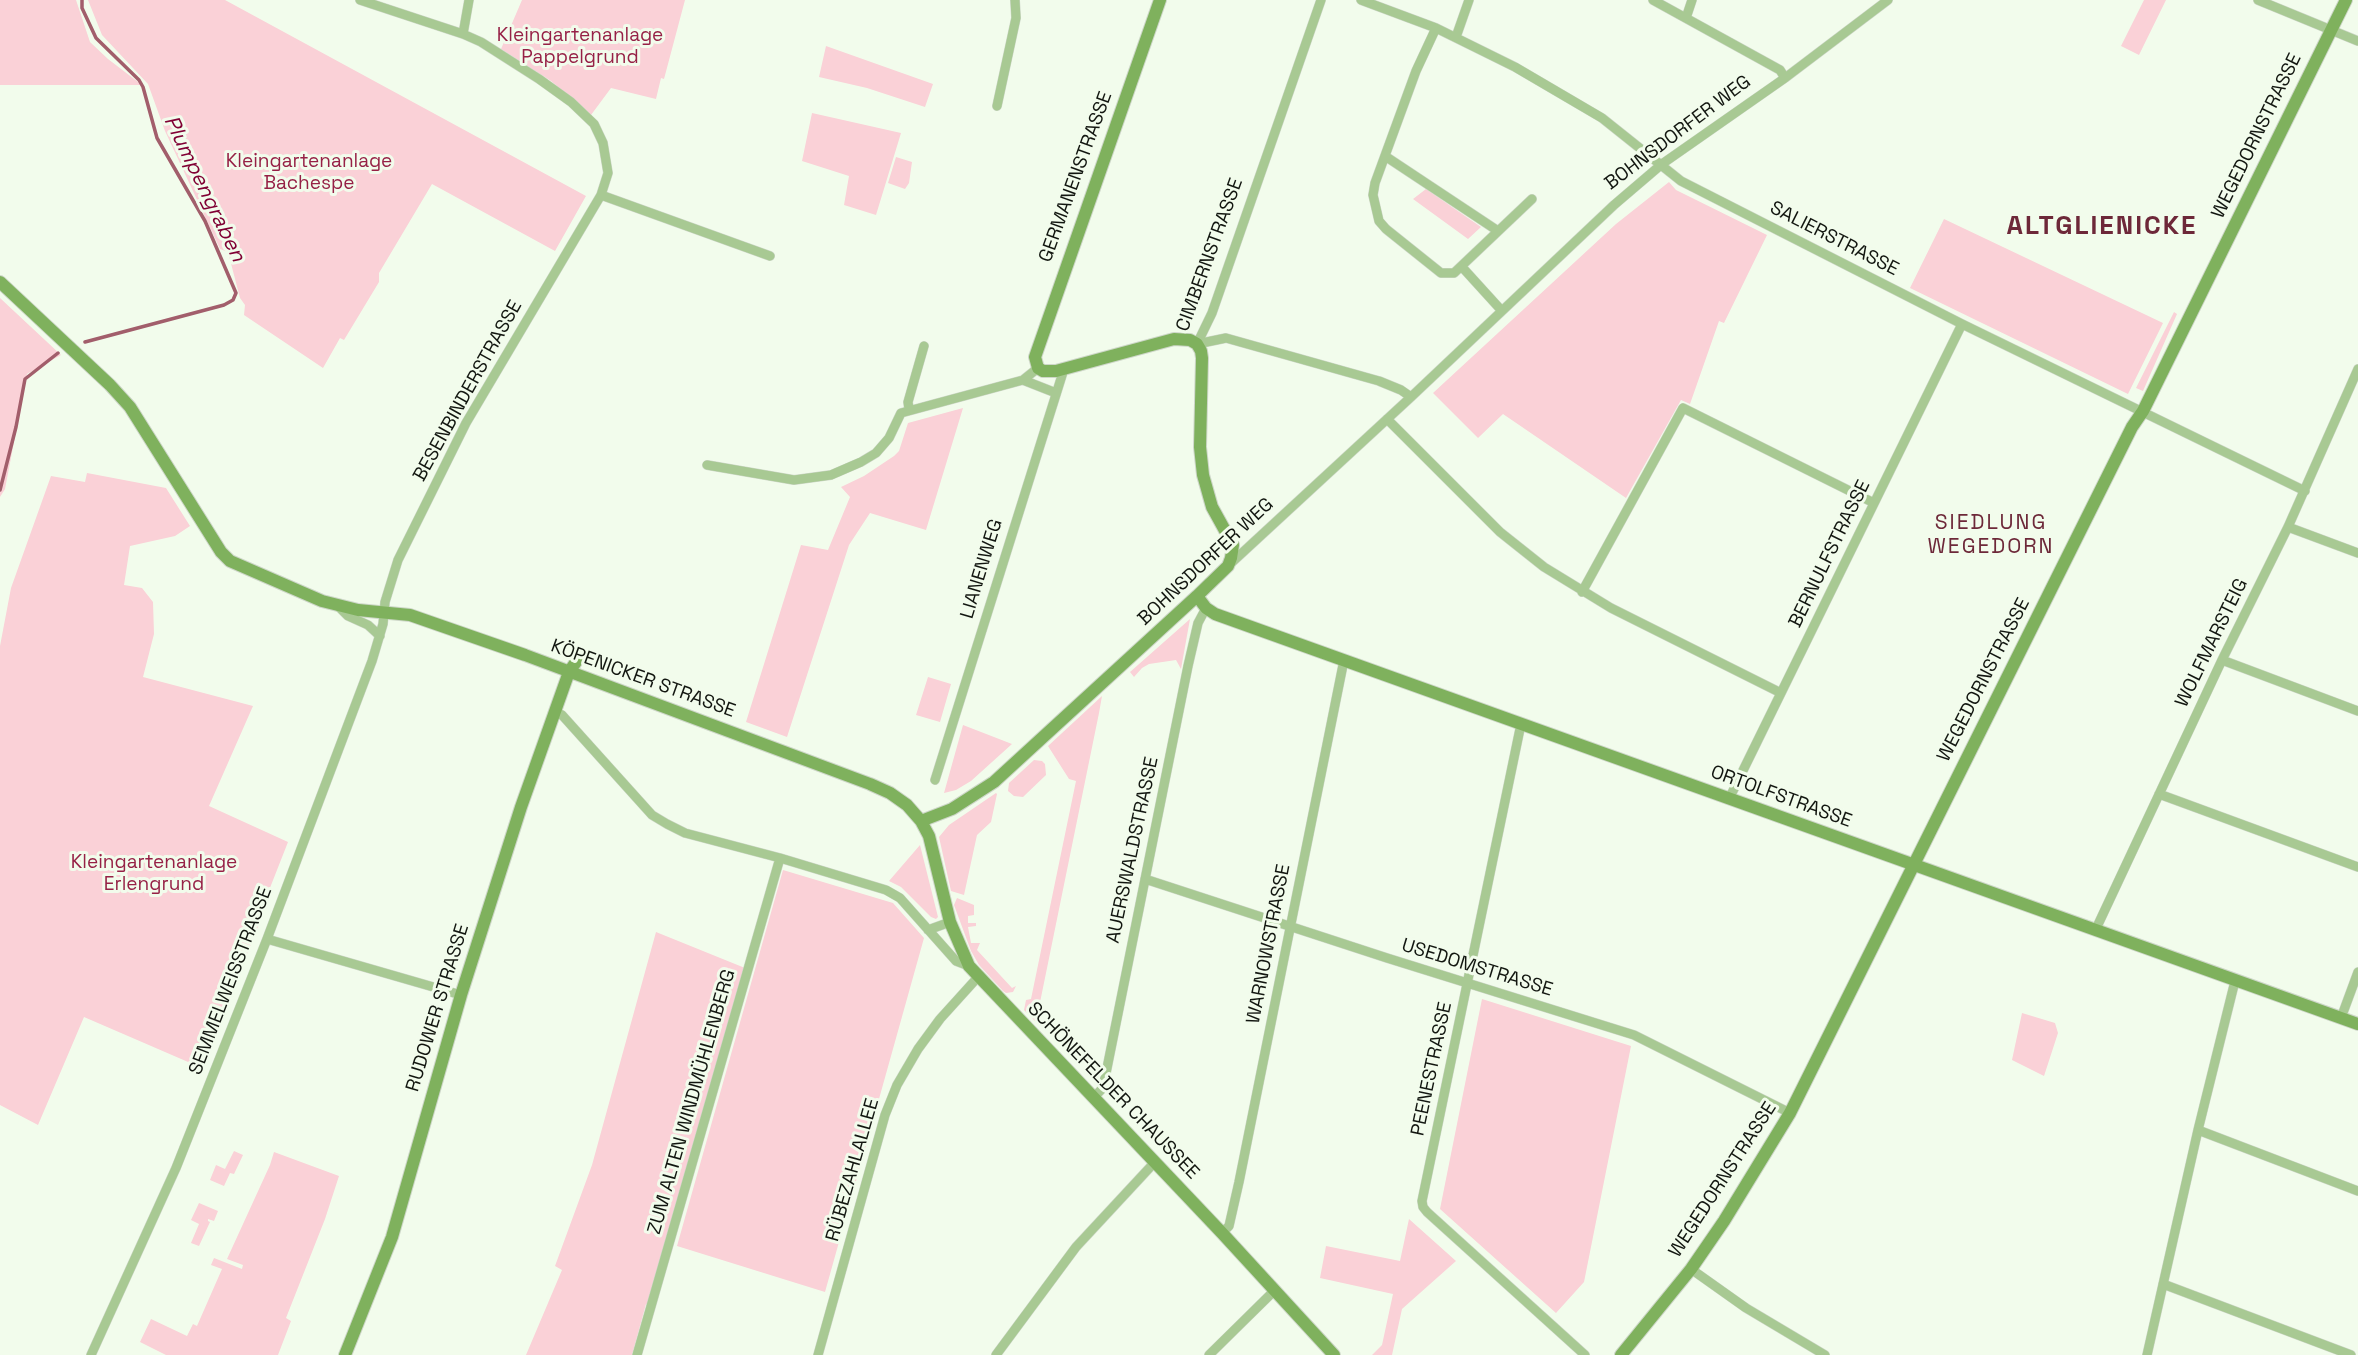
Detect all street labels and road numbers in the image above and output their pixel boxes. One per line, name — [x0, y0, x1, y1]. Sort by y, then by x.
street label: WEGEDORNSTRASSE — [2207, 50, 2307, 222]
street label: BOHNSDORFER WEG — [1600, 71, 1756, 195]
street label: GERMANENSTRASSE — [1035, 89, 1117, 265]
street label: CIMBERNSTRASSE — [1172, 175, 1248, 335]
street label: SALIERSTRASSE — [1766, 197, 1902, 281]
street label: BESENBINDERSTRASSE — [409, 296, 527, 486]
street label: BERNULFSTRASSE — [1784, 477, 1876, 631]
street label: BOHNSDORFER WEG — [1134, 493, 1278, 631]
street label: LIANENWEG — [956, 517, 1008, 621]
street label: WOLFMARSTEIG — [2171, 575, 2253, 711]
street label: WEGEDORNSTRASSE — [1933, 594, 2035, 766]
street label: KÖPENICKER STRASSE — [548, 635, 738, 723]
street label: AUERSWALDSTRASSE — [1102, 755, 1164, 945]
street label: ORTOLFSTRASSE — [1707, 761, 1855, 833]
street label: WARNOWSTRASSE — [1242, 862, 1296, 1026]
street label: SEMMELWEISSTRASSE — [185, 884, 277, 1078]
street label: RUDOWER STRASSE — [402, 921, 474, 1095]
street label: USEDOMSTRASSE — [1399, 934, 1555, 1002]
street label: ZUM ALTEN WINDMÜHLENBERG — [643, 967, 741, 1237]
street label: SCHÖNEFELDER CHAUSSEE — [1022, 998, 1204, 1184]
street label: PEENESTRASSE — [1407, 1000, 1457, 1138]
street label: RÜBEZAHLALLEE — [822, 1096, 884, 1244]
street label: WEGEDORNSTRASSE — [1664, 1098, 1782, 1262]

